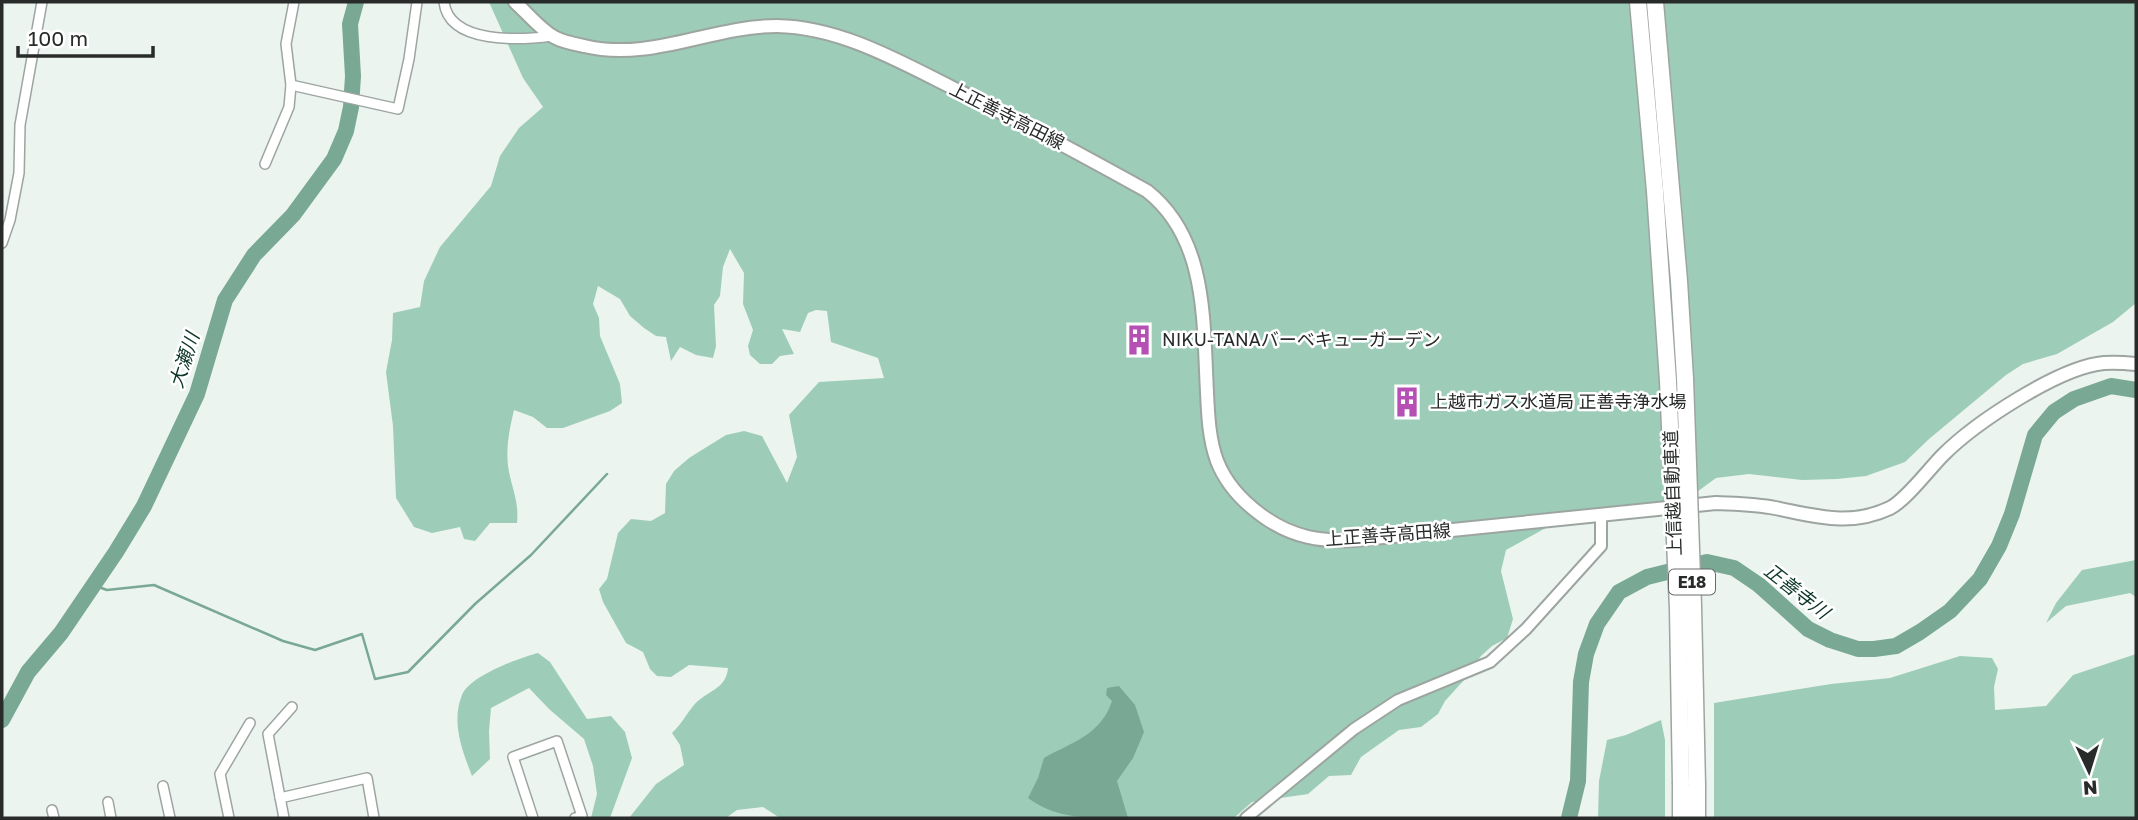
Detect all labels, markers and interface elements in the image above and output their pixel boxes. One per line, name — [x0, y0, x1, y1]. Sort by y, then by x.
scale bar — [18, 14, 152, 58]
text: 100 m — [28, 25, 88, 51]
street label: 上正善寺高田線 — [946, 77, 1069, 154]
building icon: NIKU-TANAバーベキューガーデン — [1122, 323, 1156, 357]
water label: 大瀬川 — [164, 327, 204, 391]
place label: NIKU-TANAバーベキューガーデン — [1162, 328, 1441, 350]
building icon: 上越市ガス水道局 正善寺浄水場 — [1390, 385, 1424, 419]
place label: 上越市ガス水道局 正善寺浄水場 — [1430, 390, 1687, 412]
street label: 上信越自動車道 — [1659, 430, 1685, 556]
street label: 上正善寺高田線 — [1324, 519, 1452, 549]
water label: 正善寺川 — [1760, 558, 1836, 624]
road number: E18 — [1669, 569, 1715, 594]
north arrow — [2054, 736, 2124, 806]
text: N — [2082, 776, 2098, 800]

